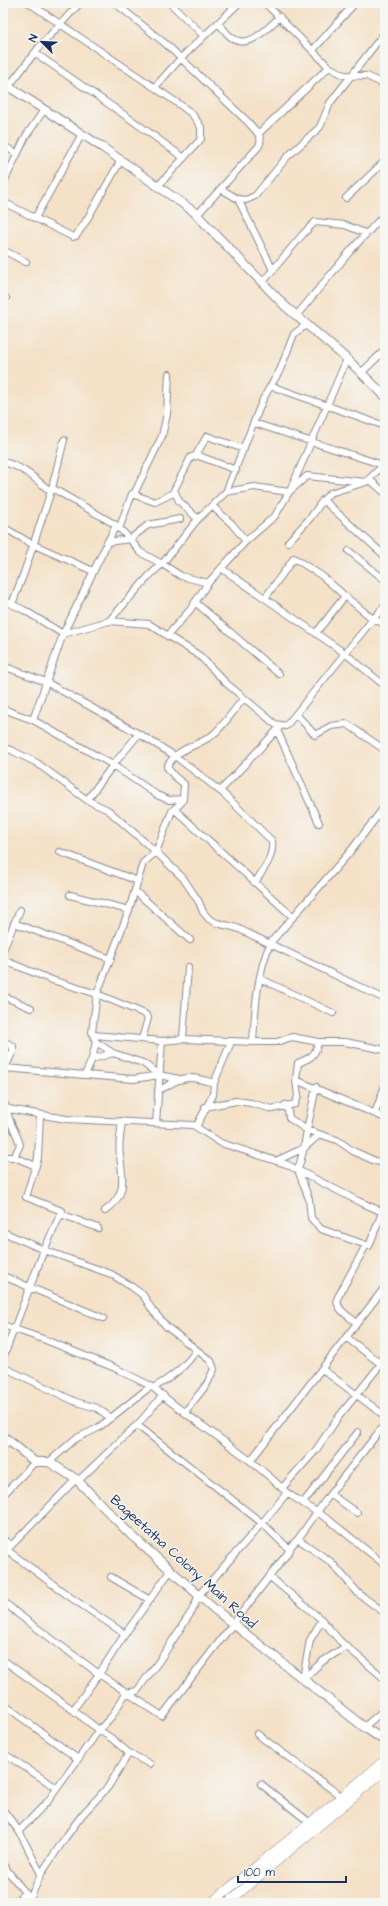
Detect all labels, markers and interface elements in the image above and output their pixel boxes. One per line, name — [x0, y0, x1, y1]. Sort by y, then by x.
north arrow — [22, 22, 62, 62]
text: N — [25, 32, 42, 44]
street label: Bageetatha Colony Main Road — [106, 1490, 261, 1633]
scale bar — [238, 1858, 346, 1884]
text: 100 m — [244, 1864, 275, 1881]

